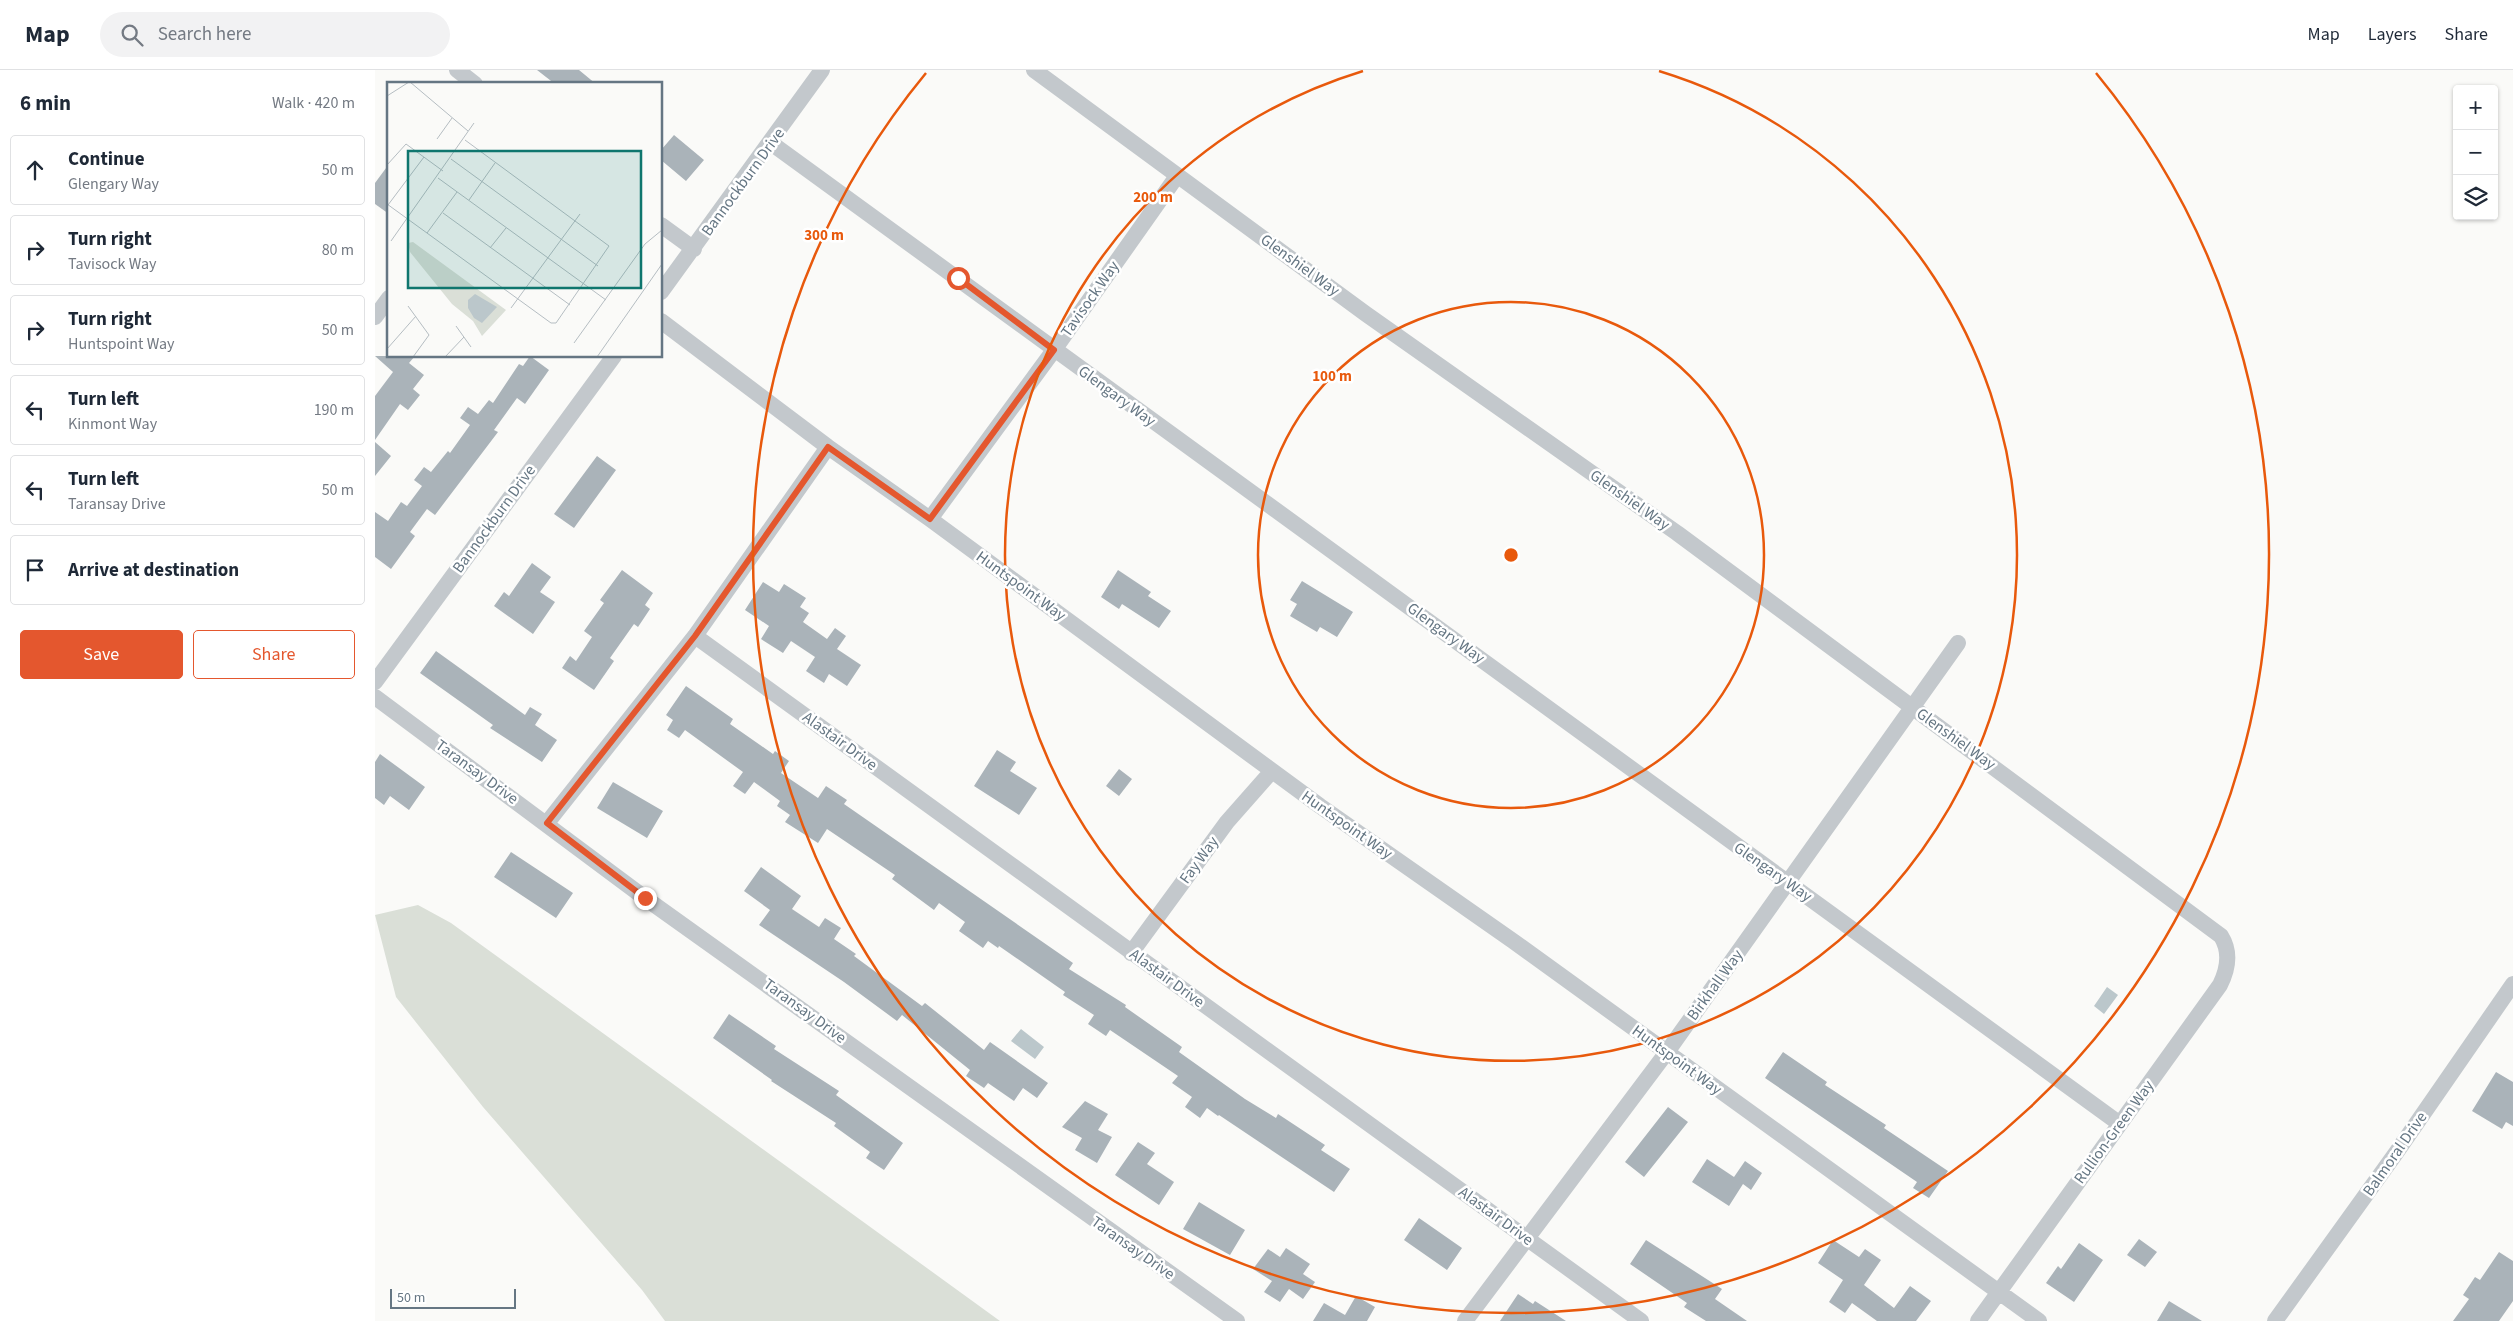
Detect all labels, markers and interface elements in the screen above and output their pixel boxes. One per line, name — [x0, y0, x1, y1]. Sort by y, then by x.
search box — [100, 12, 450, 57]
text: Map — [25, 17, 70, 52]
icon: search — [118, 21, 146, 49]
text: Search here — [158, 21, 251, 48]
text: Map — [2308, 22, 2340, 47]
text: Layers — [2368, 22, 2417, 47]
text: Share — [2445, 22, 2488, 47]
inset map — [387, 82, 663, 358]
map controls — [2453, 85, 2498, 220]
button: + — [2453, 85, 2498, 130]
text: 6 min — [20, 88, 71, 118]
text: Walk · 420 m — [272, 92, 355, 114]
street label: Bannockburn Drive — [696, 123, 790, 240]
button: − — [2453, 130, 2498, 175]
text: Continue — [68, 146, 145, 173]
icon: ahead — [21, 156, 49, 184]
text: 50 m — [322, 159, 354, 181]
text: Glengary Way — [68, 173, 159, 195]
button: layers — [2453, 175, 2498, 220]
text: 200 m — [1133, 187, 1173, 208]
text: 300 m — [804, 225, 844, 246]
text: Turn right — [68, 226, 152, 253]
street label: Glenshiel Way — [1256, 229, 1345, 302]
icon: right — [21, 236, 49, 264]
text: 80 m — [322, 239, 354, 261]
text: Tavisock Way — [68, 253, 157, 275]
street label: Tavisock Way — [1056, 256, 1125, 342]
route start — [947, 267, 970, 290]
text: Turn right — [68, 306, 152, 333]
icon: right — [21, 316, 49, 344]
text: 50 m — [322, 319, 354, 341]
text: Huntspoint Way — [68, 333, 175, 355]
street label: Glengary Way — [1074, 360, 1161, 432]
text: 100 m — [1312, 366, 1352, 387]
text: Turn left — [68, 386, 139, 413]
icon: left — [21, 396, 49, 424]
text: 190 m — [314, 399, 354, 421]
text: Kinmont Way — [68, 413, 157, 435]
street label: Bannockburn Drive — [447, 460, 541, 577]
street label: Glenshiel Way — [1586, 464, 1675, 536]
text: Turn left — [68, 466, 139, 493]
icon: left — [21, 476, 49, 504]
text: 50 m — [322, 479, 354, 501]
text: Taransay Drive — [68, 493, 166, 515]
street label: Huntspoint Way — [971, 546, 1071, 627]
centre of rings — [1502, 546, 1520, 564]
icon: arrive — [21, 556, 49, 584]
text: Arrive at destination — [68, 557, 239, 584]
street label: Glengary Way — [1403, 597, 1490, 669]
button: Save — [20, 630, 183, 679]
button: Share — [193, 630, 355, 679]
street label: Glenshiel Way — [1912, 703, 2001, 776]
street label: Alastair Drive — [798, 706, 882, 776]
street label: Taransay Drive — [431, 734, 523, 810]
street label: Huntspoint Way — [1297, 785, 1397, 865]
street label: Fay Way — [1174, 831, 1224, 888]
street label: Glengary Way — [1729, 837, 1817, 907]
route end — [634, 887, 657, 910]
street label: Alastair Drive — [1125, 943, 1209, 1013]
street label: Birkhall Way — [1682, 945, 1749, 1025]
street label: Taransay Drive — [759, 973, 851, 1049]
street label: Huntspoint Way — [1627, 1020, 1727, 1101]
street label: Rullion-Green Way — [2069, 1075, 2159, 1188]
street label: Balmoral Drive — [2358, 1107, 2432, 1201]
street label: Alastair Drive — [1454, 1181, 1538, 1251]
street label: Taransay Drive — [1087, 1211, 1179, 1285]
scale bar — [390, 1286, 516, 1309]
text: 50 m — [397, 1288, 425, 1308]

